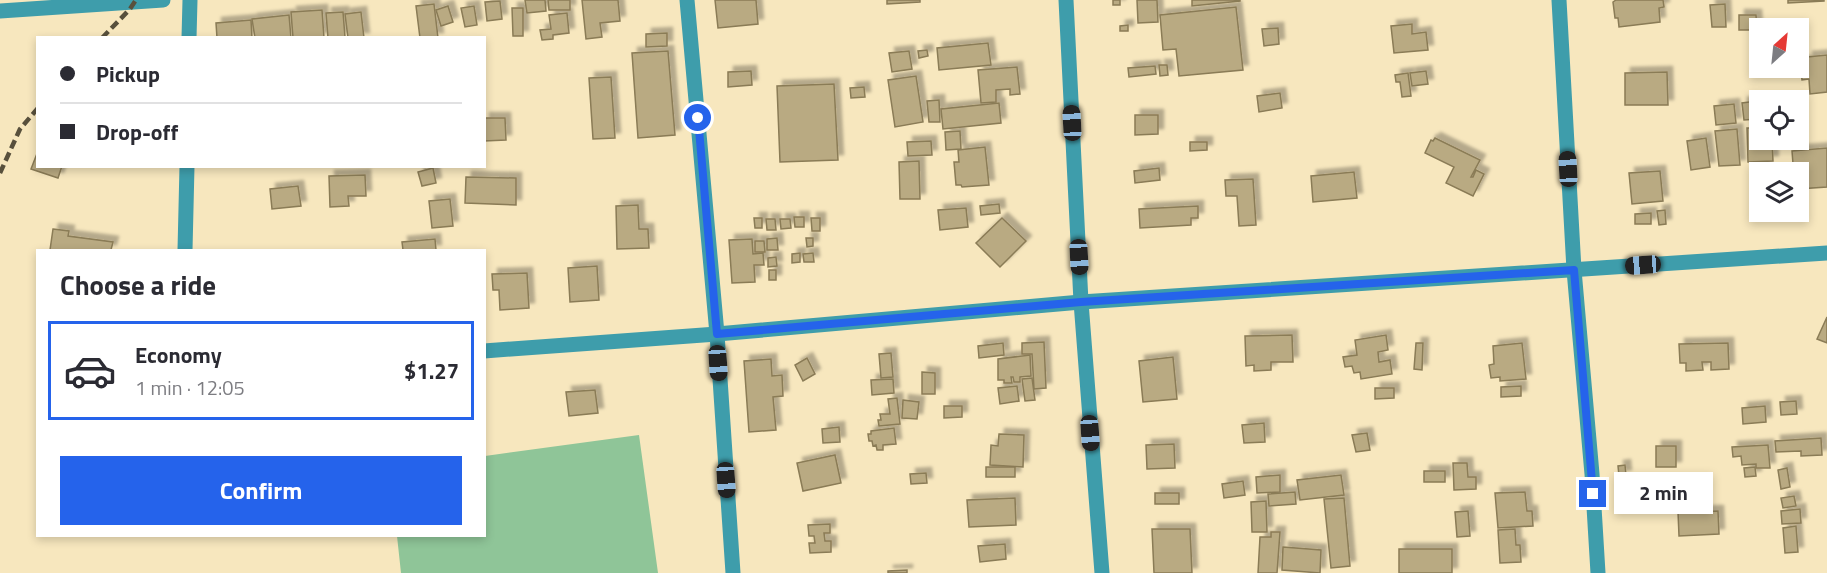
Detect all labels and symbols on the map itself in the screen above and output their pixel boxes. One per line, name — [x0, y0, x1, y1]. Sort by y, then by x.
north arrow — [1749, 18, 1809, 78]
route start — [684, 104, 711, 131]
car — [1062, 105, 1082, 141]
car — [1558, 151, 1578, 187]
car — [1069, 239, 1089, 275]
car — [1624, 255, 1662, 275]
car — [708, 344, 728, 382]
car — [1080, 414, 1100, 452]
car — [716, 461, 736, 499]
callout: 2 min — [1614, 473, 1713, 515]
route end — [1579, 480, 1606, 507]

